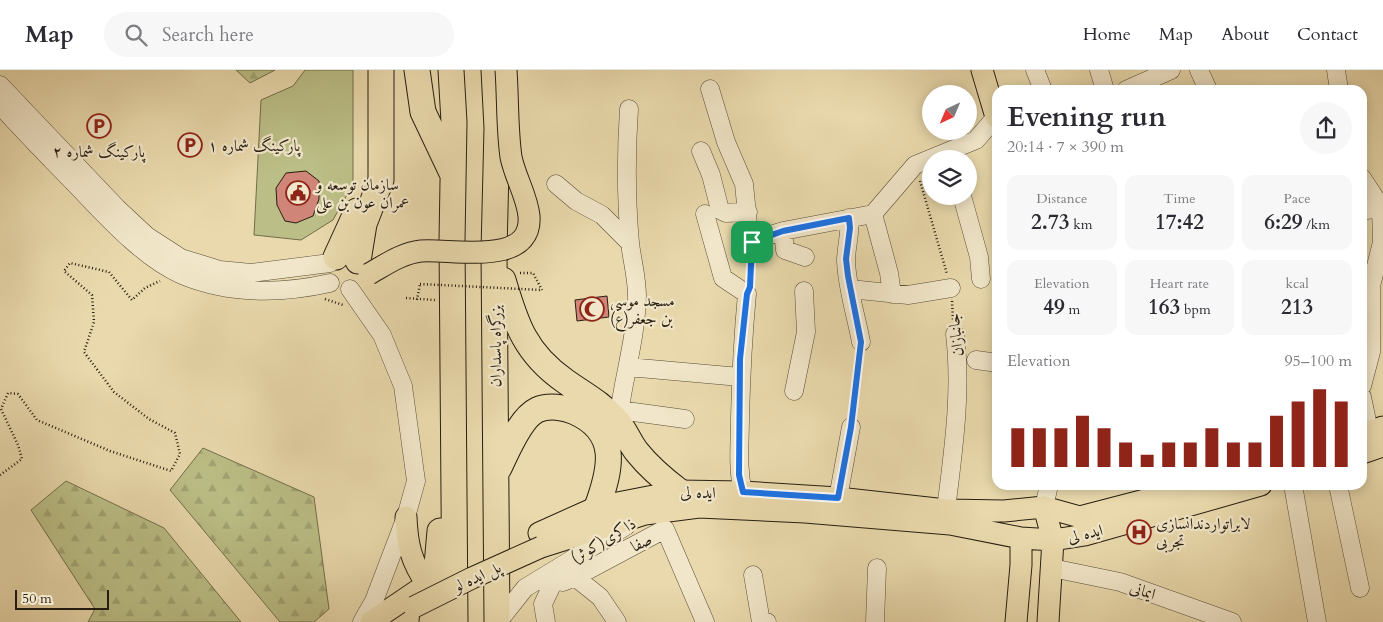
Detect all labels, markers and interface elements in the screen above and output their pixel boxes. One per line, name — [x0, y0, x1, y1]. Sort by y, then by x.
search box — [104, 12, 454, 57]
text: Map — [25, 18, 74, 51]
icon: search — [122, 21, 150, 49]
text: Search here — [162, 22, 254, 48]
text: Home — [1083, 22, 1131, 47]
text: Map — [1159, 22, 1193, 47]
text: About — [1221, 22, 1269, 47]
text: Contact — [1297, 22, 1358, 47]
north arrow — [922, 85, 978, 140]
map controls — [922, 85, 977, 205]
text: Evening run — [1007, 98, 1166, 136]
button: share — [1300, 102, 1352, 154]
parking icon: پارکینگ شماره ۲ — [86, 113, 112, 139]
parking icon: پارکینگ شماره ۱ — [177, 132, 203, 158]
place label: پارکینگ شماره ۱ — [208, 135, 301, 157]
text: 20:14 · 7 × 390 m — [1007, 136, 1124, 158]
place label: پارکینگ شماره ۲ — [53, 141, 146, 163]
button: layers — [922, 150, 977, 205]
place label: سازمان توسعه و عمران عون بن علی — [314, 174, 409, 214]
public building icon: سازمان توسعه و عمران عون بن علی — [285, 180, 311, 206]
text: Distance — [1036, 189, 1087, 208]
text: Time — [1163, 189, 1196, 208]
text: Pace — [1284, 189, 1311, 208]
text: 2.73 — [1031, 208, 1069, 237]
text: 17:42 — [1155, 208, 1204, 237]
text: 6:29 — [1264, 208, 1303, 237]
text: km — [1069, 215, 1093, 234]
text: /km — [1303, 215, 1330, 234]
pin — [731, 221, 773, 263]
icon: arrive — [738, 228, 766, 256]
text: Elevation — [1034, 274, 1090, 293]
text: Heart rate — [1150, 274, 1209, 293]
text: kcal — [1285, 274, 1309, 293]
place label: مسجد موسی بن جعفر(ع) — [610, 290, 675, 332]
text: 49 — [1043, 293, 1065, 322]
text: 163 — [1148, 293, 1180, 322]
text: 213 — [1281, 293, 1313, 322]
mosque icon: مسجد موسی بن جعفر(ع) — [579, 296, 605, 322]
text: m — [1065, 300, 1080, 319]
text: bpm — [1180, 300, 1211, 319]
street label: بزرگراه پاسداران — [485, 305, 507, 387]
street label: جانبازان — [943, 312, 969, 357]
text: Elevation — [1007, 350, 1071, 372]
text: 95–100 m — [1284, 350, 1352, 372]
street label: ایده لی — [680, 482, 716, 504]
street label: ذاکری(کوثر) — [567, 513, 640, 569]
place label: لابراتواردندانسازی تجربی — [1156, 513, 1251, 553]
street label: ایده لى — [1065, 519, 1105, 549]
hospital icon: لابراتواردندانسازی تجربی — [1126, 519, 1152, 545]
street label: صفا — [627, 528, 656, 557]
street label: پل ایده لو — [448, 556, 506, 598]
street label: ایمانی — [1127, 576, 1158, 606]
scale bar — [15, 587, 109, 610]
text: 50 m — [22, 589, 52, 608]

